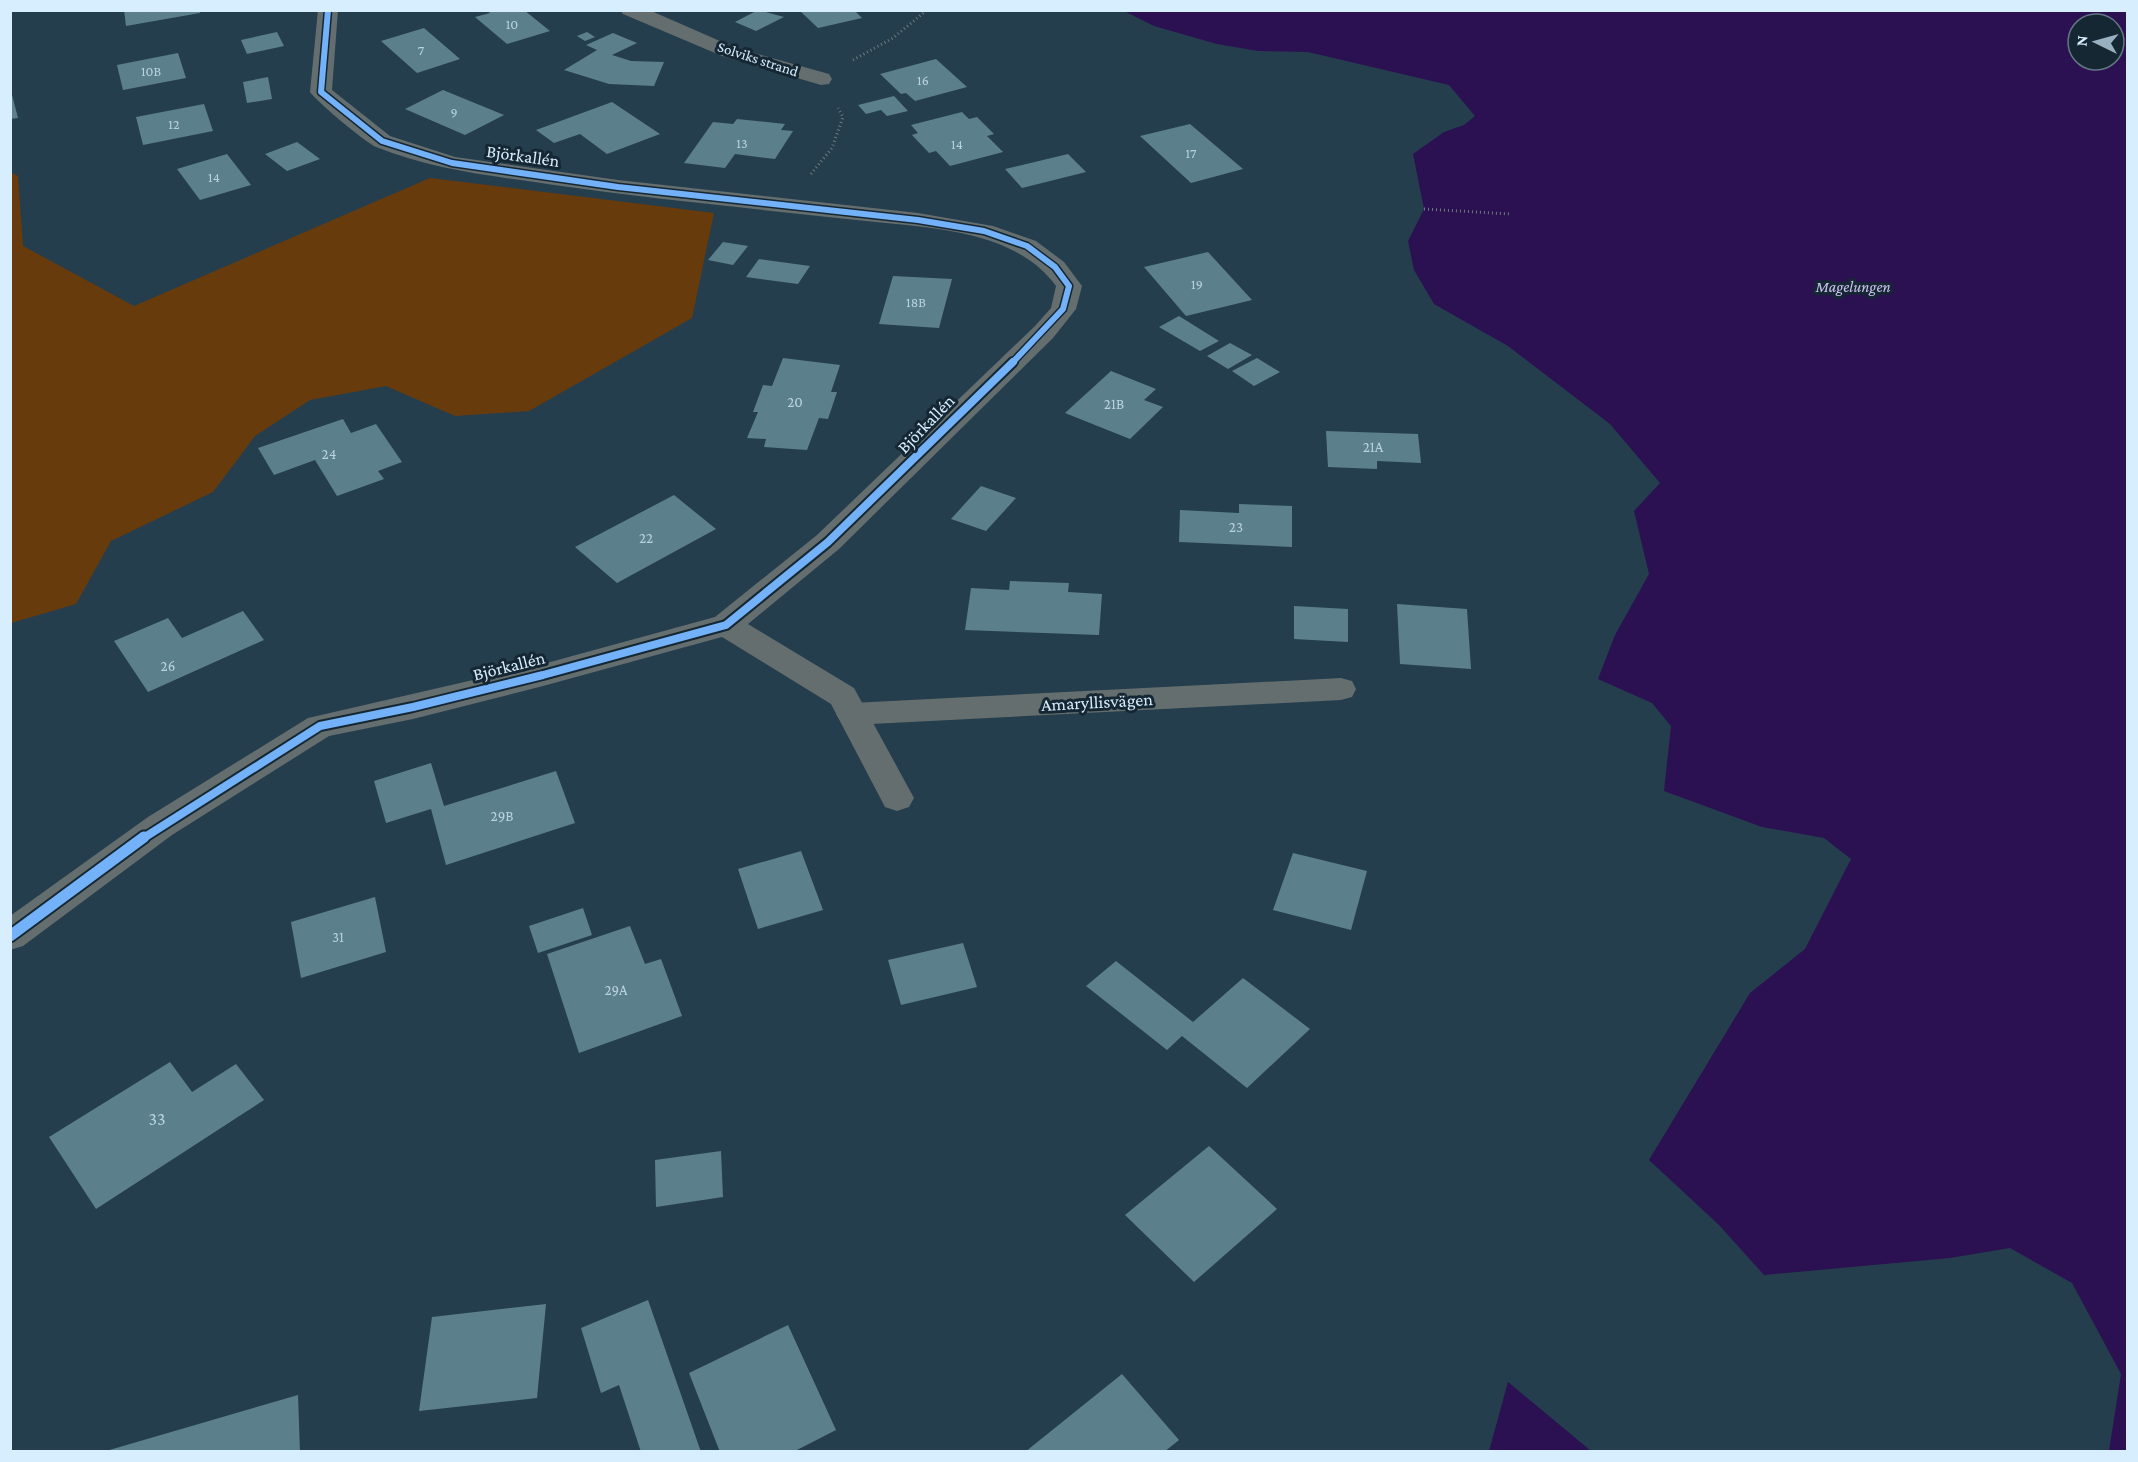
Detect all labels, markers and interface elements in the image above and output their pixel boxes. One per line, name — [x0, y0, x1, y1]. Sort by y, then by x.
north arrow — [2066, 12, 2126, 72]
house number: 10 — [506, 16, 518, 32]
text: N — [2073, 34, 2091, 47]
street label: Solviks strand — [716, 38, 800, 80]
house number: 7 — [418, 42, 425, 58]
house number: 10B — [141, 63, 161, 79]
house number: 16 — [917, 72, 929, 88]
house number: 9 — [450, 104, 458, 120]
house number: 12 — [168, 116, 180, 132]
house number: 13 — [736, 135, 748, 151]
house number: 14 — [951, 136, 963, 152]
street label: Björkallén — [485, 141, 561, 172]
house number: 17 — [1185, 145, 1197, 161]
house number: 14 — [208, 169, 220, 185]
house number: 19 — [1191, 276, 1203, 292]
water label: Magelungen — [1814, 278, 1891, 296]
house number: 18B — [906, 294, 926, 310]
street label: Björkallén — [893, 390, 960, 458]
house number: 20 — [787, 394, 803, 410]
house number: 21B — [1104, 396, 1124, 412]
house number: 21A — [1363, 439, 1384, 455]
house number: 24 — [322, 446, 336, 462]
house number: 23 — [1229, 519, 1243, 535]
house number: 22 — [639, 530, 653, 546]
street label: Björkallén — [471, 647, 548, 686]
house number: 26 — [161, 658, 175, 674]
street label: Amaryllisvägen — [1041, 689, 1154, 715]
house number: 29B — [491, 808, 513, 824]
house number: 31 — [332, 929, 344, 945]
house number: 29A — [604, 982, 628, 998]
house number: 33 — [149, 1109, 166, 1129]

